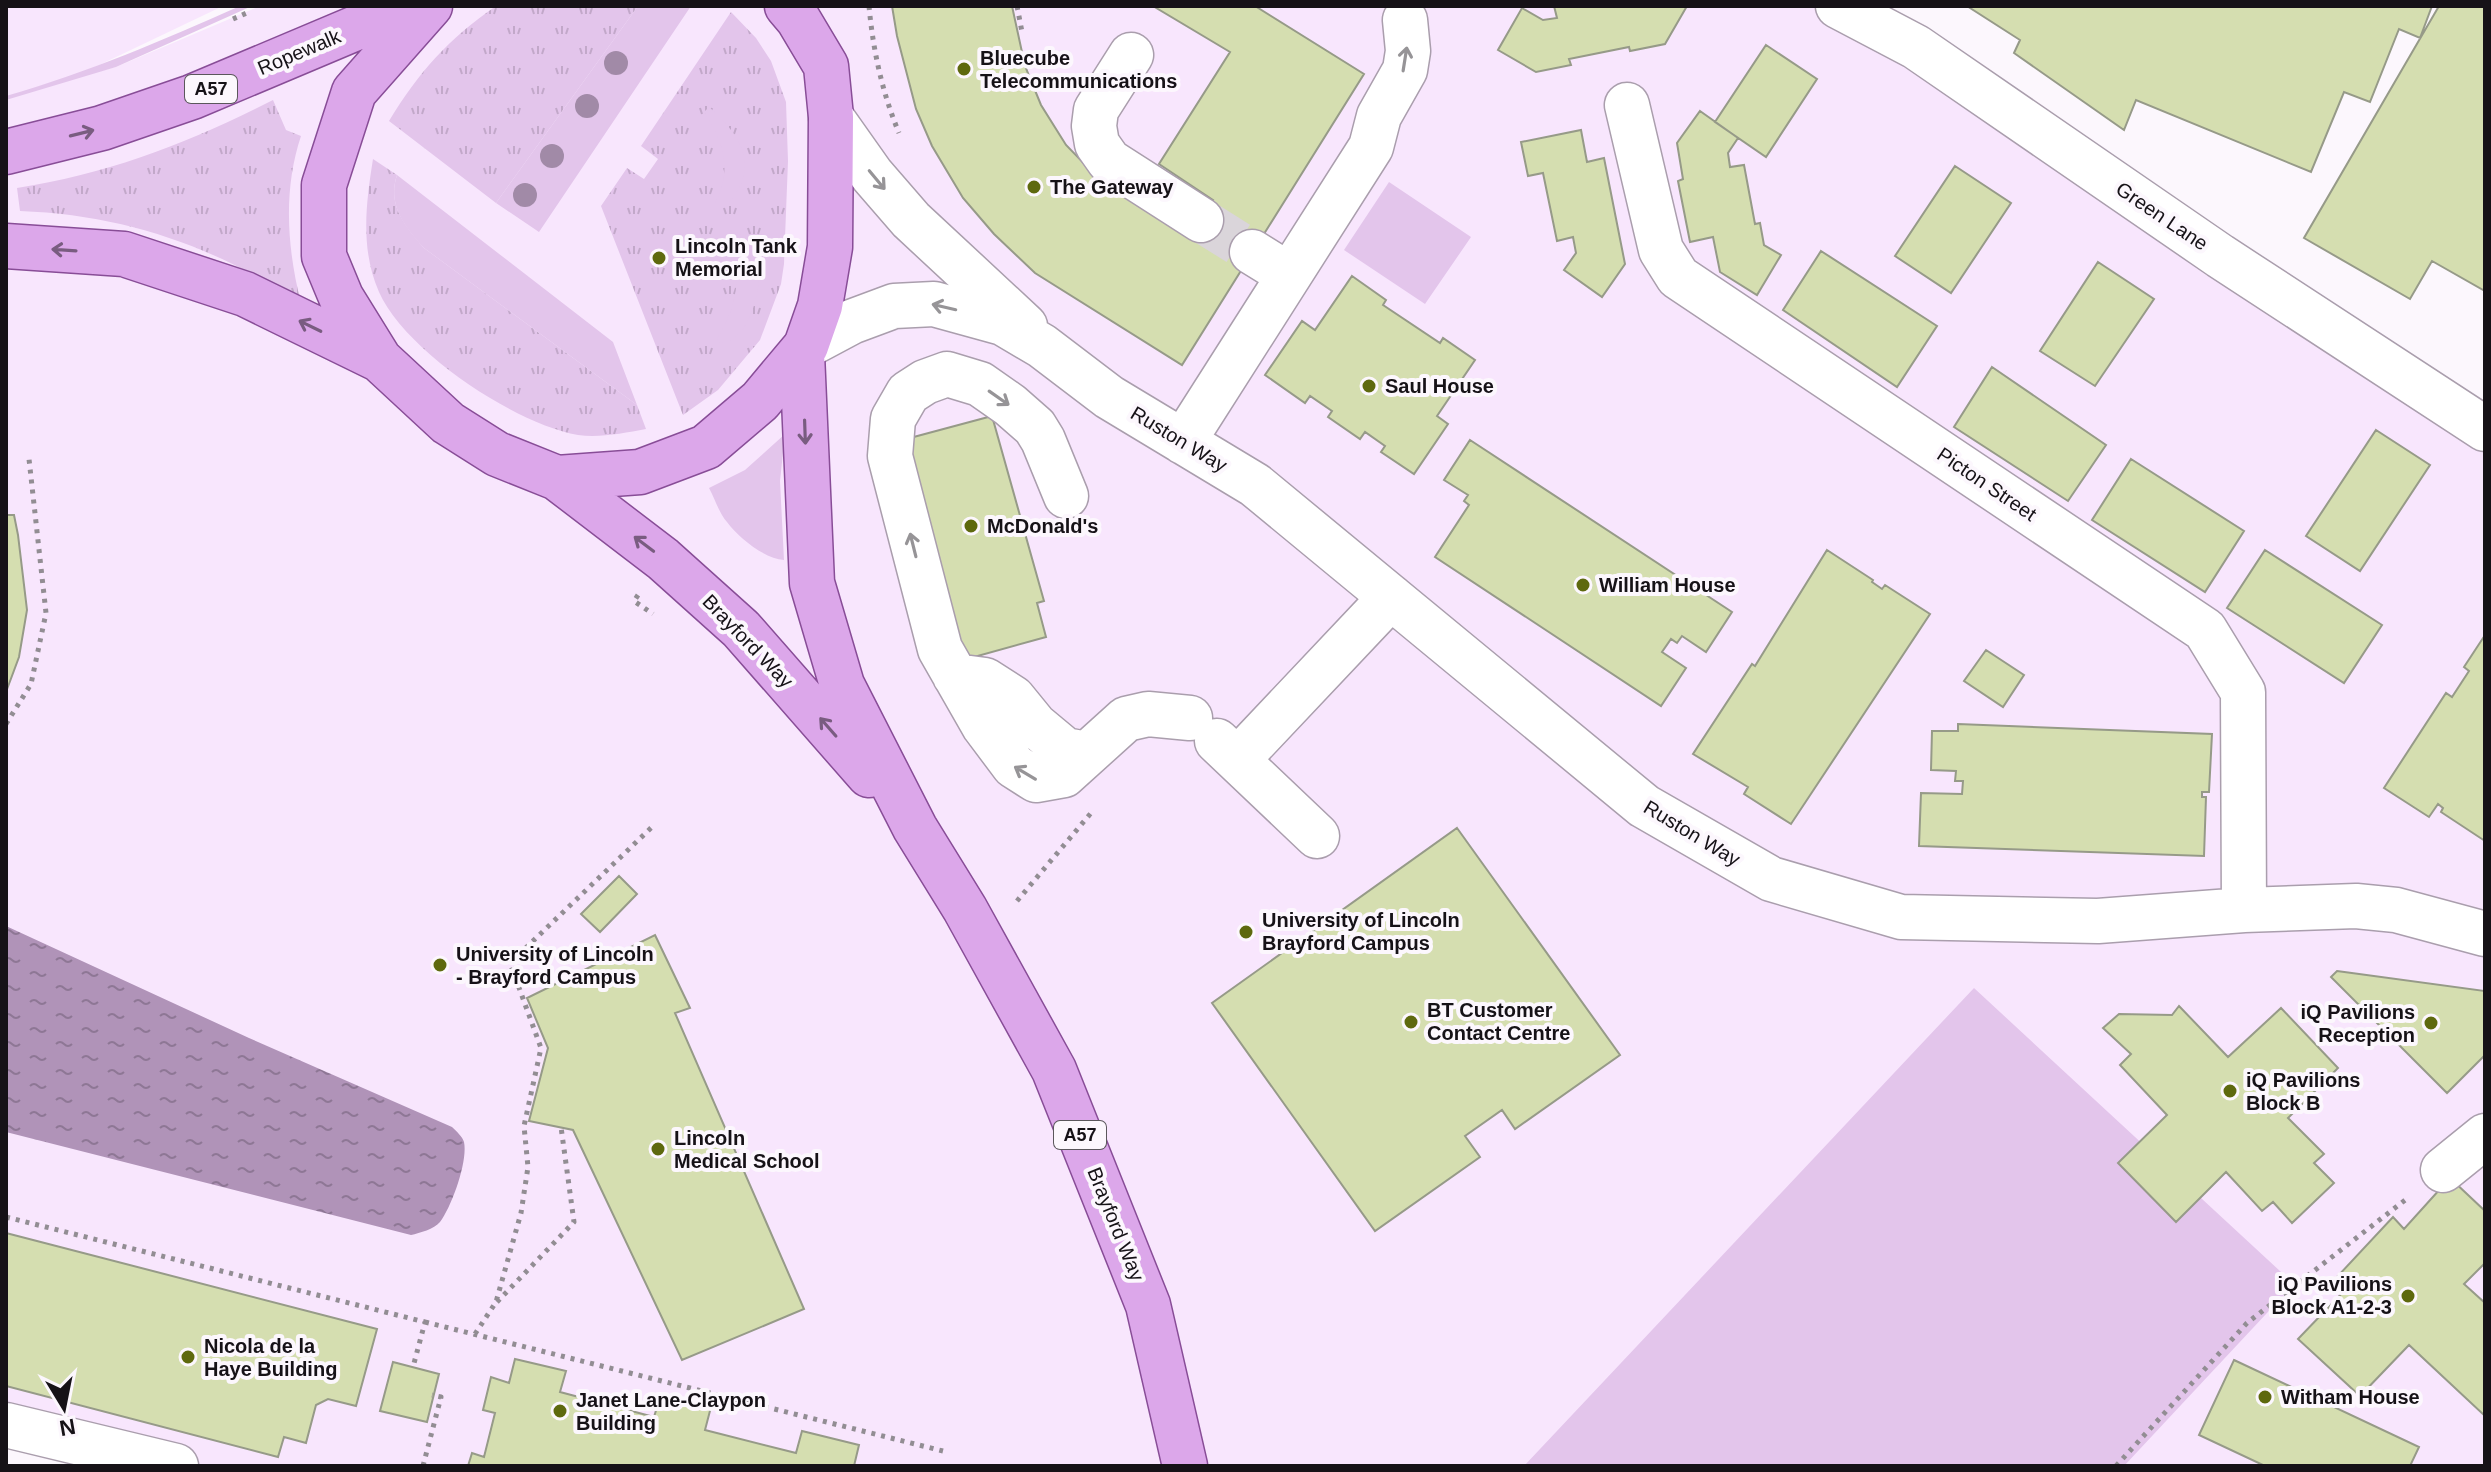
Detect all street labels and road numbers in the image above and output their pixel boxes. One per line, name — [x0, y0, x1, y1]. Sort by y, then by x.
street label: Ropewalk — [254, 24, 345, 79]
road number: A57 — [185, 75, 237, 103]
street label: Green Lane — [2112, 177, 2212, 255]
street label: Ruston Way — [1127, 402, 1231, 476]
street label: Picton Street — [1933, 443, 2041, 525]
street label: Brayford Way — [698, 590, 798, 692]
street label: Ruston Way — [1640, 796, 1744, 870]
road number: A57 — [1054, 1121, 1106, 1149]
street label: Brayford Way — [1083, 1164, 1149, 1284]

